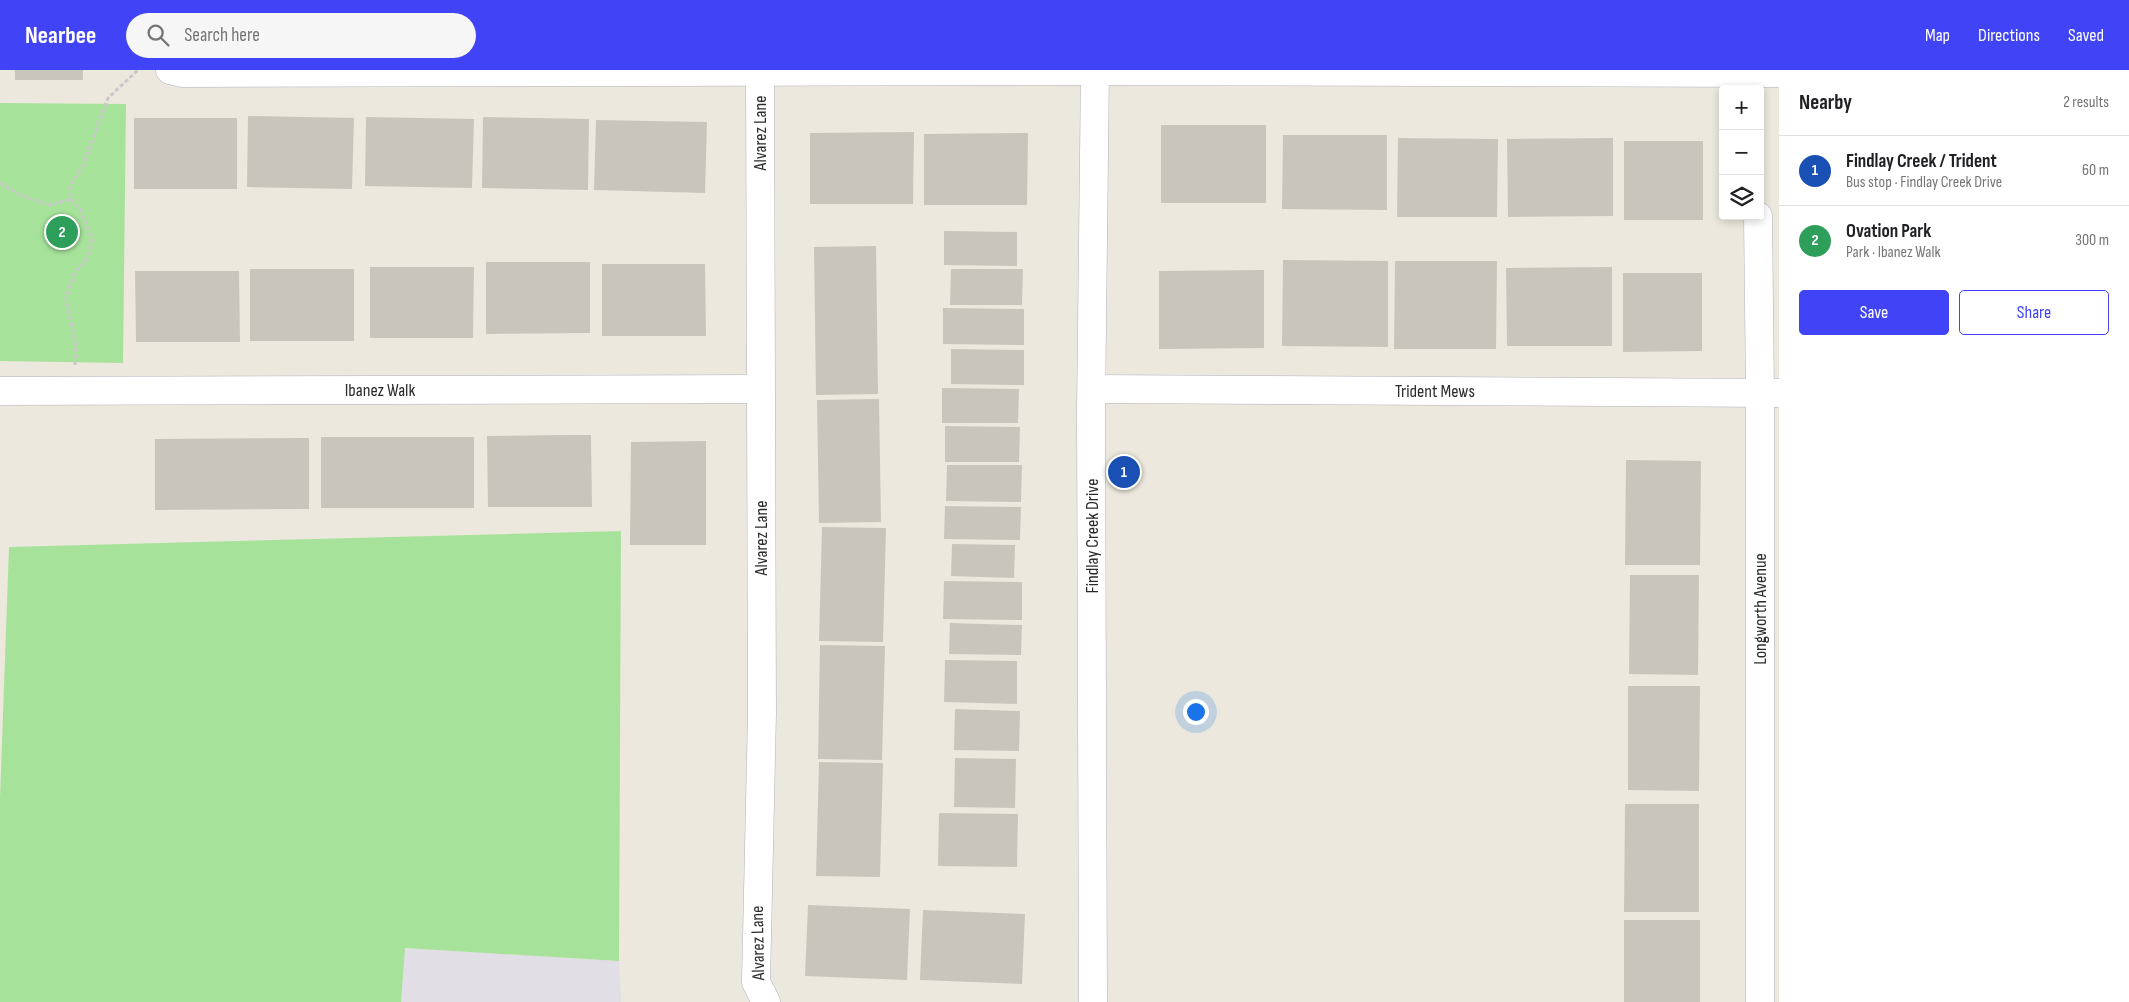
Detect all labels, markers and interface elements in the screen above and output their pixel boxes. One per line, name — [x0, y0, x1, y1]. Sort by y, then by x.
search box — [126, 13, 476, 58]
text: Nearbee — [25, 21, 96, 50]
icon: search — [144, 21, 172, 49]
text: Search here — [184, 24, 260, 47]
text: Map — [1925, 25, 1950, 46]
text: Directions — [1978, 25, 2040, 46]
text: Saved — [2068, 25, 2104, 46]
map controls — [1719, 85, 1764, 220]
button: + — [1719, 85, 1764, 130]
text: Nearby — [1799, 90, 1852, 115]
text: 2 results — [2063, 93, 2109, 112]
street label: Alvarez Lane — [750, 96, 771, 171]
button: − — [1719, 130, 1764, 175]
text: Findlay Creek / Trident — [1846, 150, 1997, 173]
text: 1 — [1812, 161, 1818, 180]
text: 60 m — [2082, 161, 2109, 180]
text: Bus stop · Findlay Creek Drive — [1846, 173, 2002, 192]
button: layers — [1719, 175, 1764, 220]
pin: 2 — [46, 213, 78, 251]
text: Ovation Park — [1846, 220, 1931, 243]
text: 2 — [1811, 231, 1819, 250]
text: 300 m — [2075, 231, 2109, 250]
text: Park · Ibanez Walk — [1846, 243, 1941, 262]
button: Save — [1799, 290, 1949, 335]
button: Share — [1959, 290, 2109, 335]
street label: Ibanez Walk — [345, 380, 415, 401]
street label: Trident Mews — [1395, 381, 1475, 402]
pin: 1 — [1108, 453, 1140, 491]
street label: Findlay Creek Drive — [1082, 479, 1103, 593]
street label: Alvarez Lane — [751, 501, 772, 576]
street label: Longworth Avenue — [1750, 553, 1771, 665]
your location — [1183, 699, 1209, 725]
street label: Alvarez Lane — [747, 905, 769, 982]

